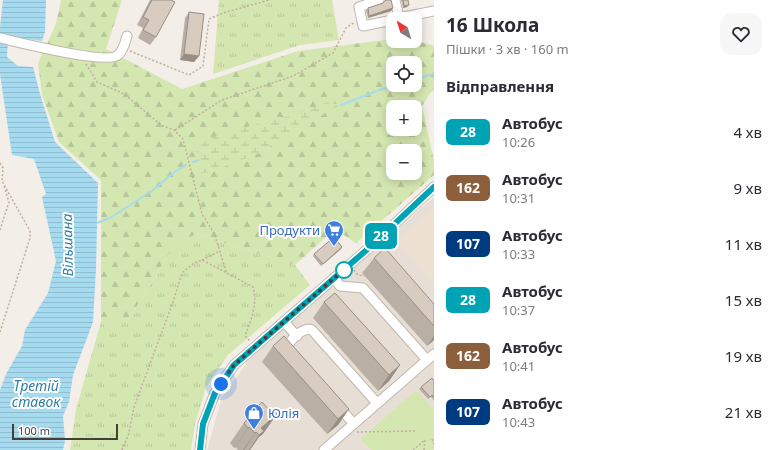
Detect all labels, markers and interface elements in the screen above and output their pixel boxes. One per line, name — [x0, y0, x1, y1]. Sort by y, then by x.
north arrow — [386, 12, 422, 48]
map controls — [386, 12, 422, 180]
text: 16 Школа — [446, 12, 539, 38]
button: heart — [720, 13, 762, 55]
text: Пішки · 3 хв · 160 m — [446, 40, 569, 58]
button: locate — [386, 56, 422, 92]
text: Відправлення — [446, 76, 554, 96]
button: + — [386, 100, 422, 136]
text: Автобус — [502, 113, 563, 133]
text: 28 — [460, 122, 476, 141]
text: 4 хв — [733, 122, 762, 142]
text: 10:26 — [502, 133, 535, 151]
button: − — [386, 144, 422, 180]
text: Автобус — [502, 169, 563, 189]
text: 162 — [456, 178, 480, 197]
text: 9 хв — [733, 178, 762, 198]
text: 10:31 — [502, 189, 535, 207]
water label: Вільшана — [57, 213, 77, 277]
supermarket icon: Продукти — [323, 219, 345, 247]
place label: Продукти — [259, 221, 320, 239]
line badge: 28 — [363, 223, 399, 249]
text: Автобус — [502, 225, 563, 245]
text: 28 — [373, 226, 389, 245]
text: 107 — [456, 234, 480, 253]
text: 11 хв — [725, 234, 762, 254]
text: 10:33 — [502, 245, 535, 263]
unlabelled marker — [335, 261, 353, 279]
text: Автобус — [502, 281, 563, 301]
text: 28 — [460, 290, 476, 309]
text: 15 хв — [725, 290, 762, 310]
text: 10:37 — [502, 301, 535, 319]
text: Автобус — [502, 337, 563, 357]
text: 162 — [456, 346, 480, 365]
text: 19 хв — [725, 346, 762, 366]
text: 10:41 — [502, 357, 535, 375]
your location — [211, 374, 231, 394]
water label: Третій ставок — [12, 376, 61, 411]
text: Автобус — [502, 393, 563, 413]
shop icon: Юлія — [243, 402, 265, 430]
text: 107 — [456, 402, 480, 421]
text: 21 хв — [725, 402, 762, 422]
place label: Юлія — [268, 404, 299, 422]
text: 10:43 — [502, 413, 535, 431]
scale bar — [12, 422, 118, 441]
text: 100 m — [18, 423, 50, 438]

